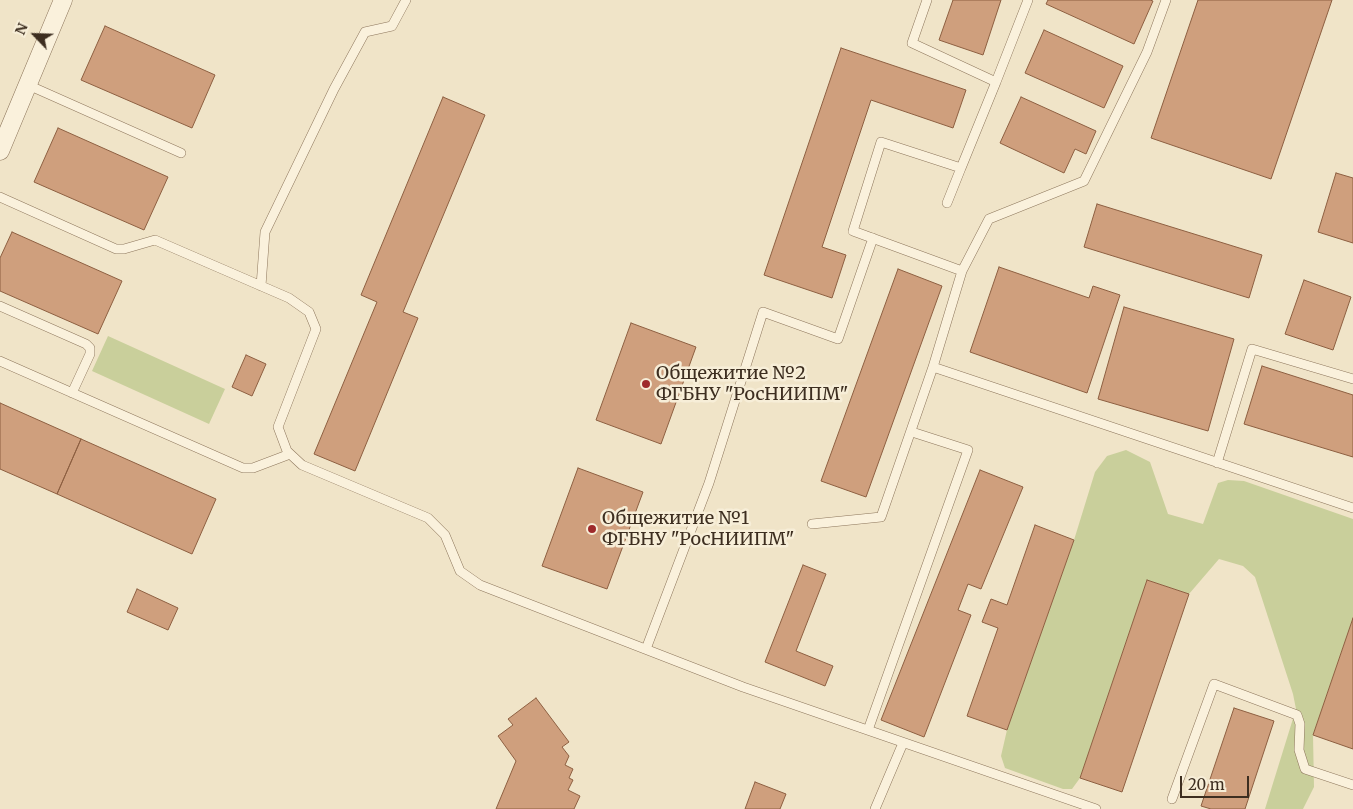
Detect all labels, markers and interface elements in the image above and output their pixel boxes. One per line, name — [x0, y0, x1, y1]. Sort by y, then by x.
north arrow — [10, 10, 60, 60]
text: N — [11, 20, 32, 38]
place label: Общежитие №2 ФГБНУ "РосНИИПМ" — [656, 363, 848, 406]
marker: Общежитие №2 ФГБНУ "РосНИИПМ" — [640, 378, 652, 390]
place label: Общежитие №1 ФГБНУ "РосНИИПМ" — [602, 508, 794, 550]
marker: Общежитие №1 ФГБНУ "РосНИИПМ" — [586, 523, 598, 535]
scale bar — [1183, 766, 1252, 798]
text: 20 m — [1188, 775, 1225, 794]

